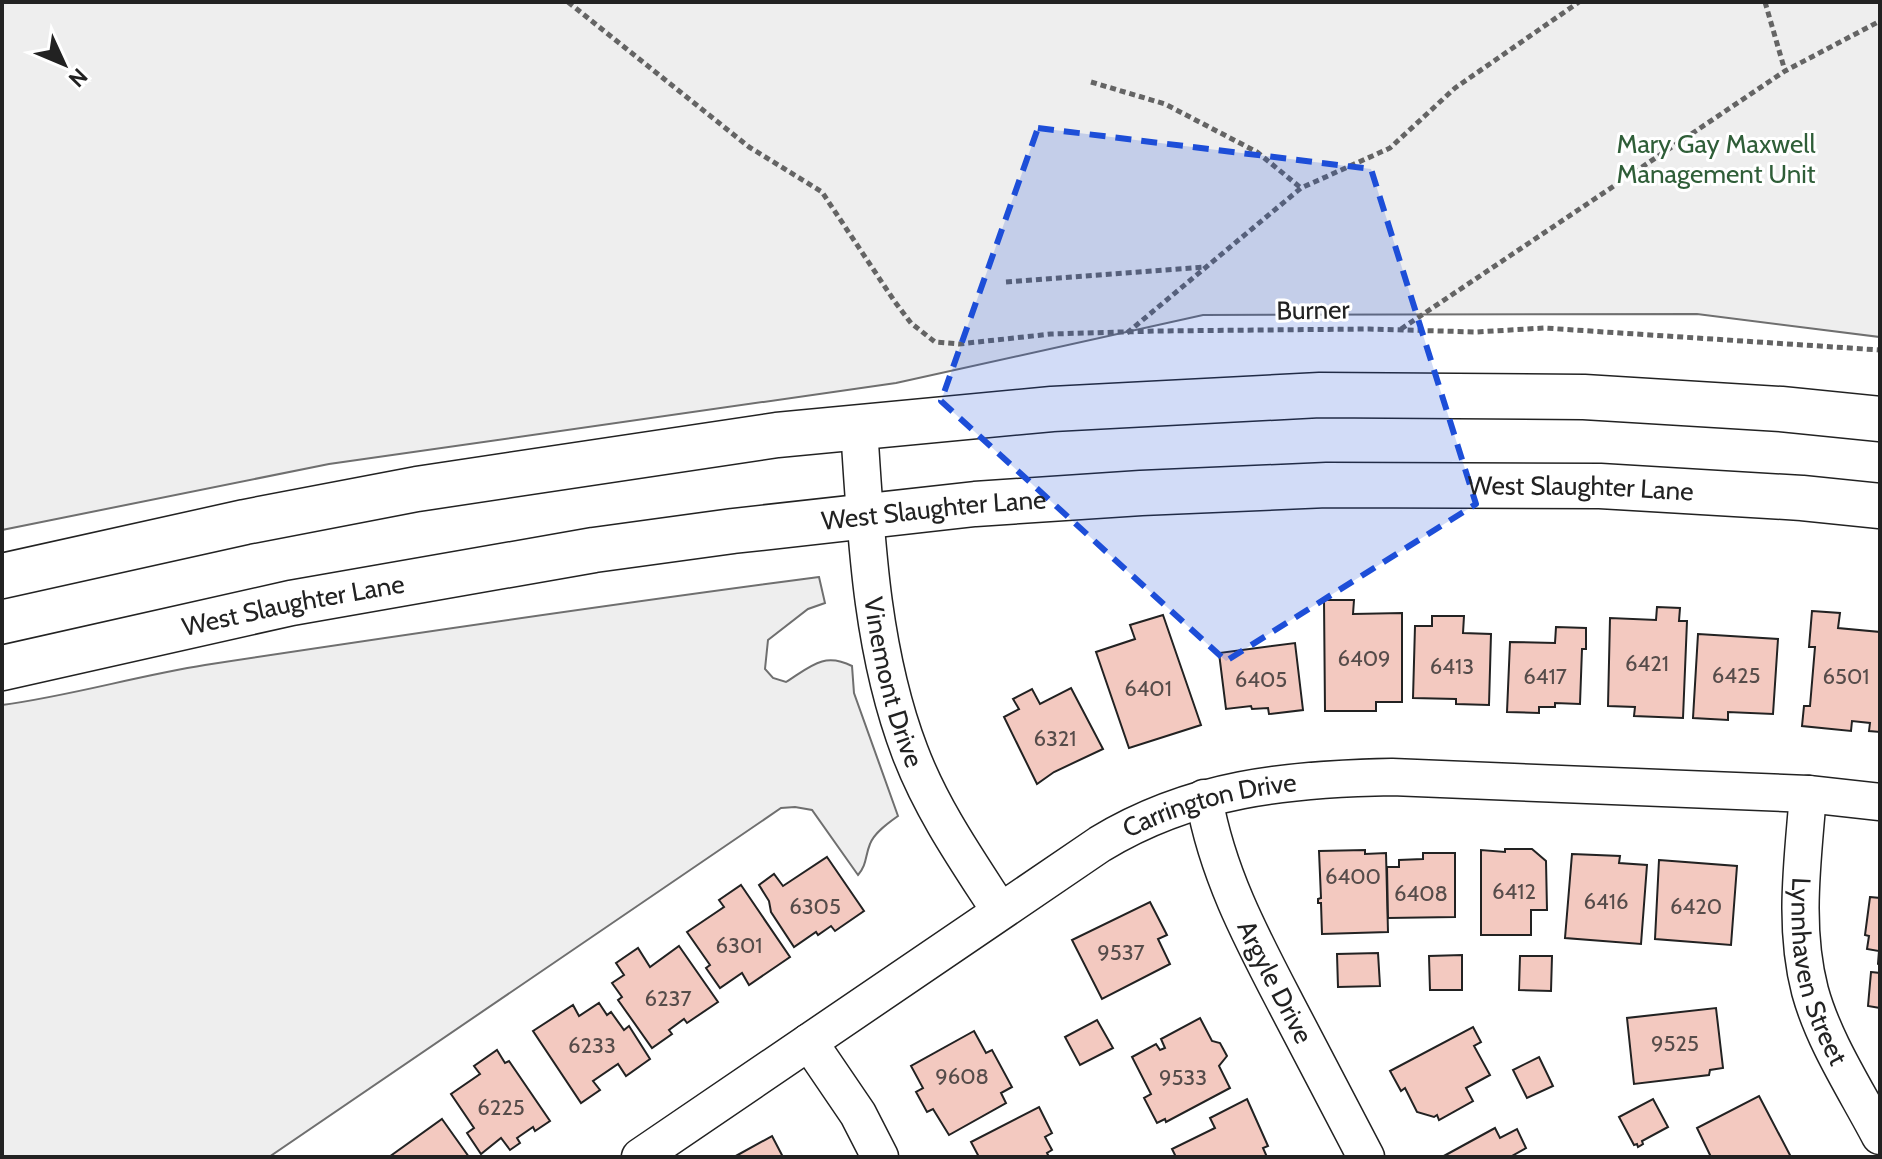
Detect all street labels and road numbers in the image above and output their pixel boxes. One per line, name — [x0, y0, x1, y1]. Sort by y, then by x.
street label: Burner — [1276, 293, 1351, 327]
street label: West Slaughter Lane — [1468, 470, 1695, 508]
street label: West Slaughter Lane — [820, 483, 1047, 537]
street label: West Slaughter Lane — [179, 567, 407, 643]
street label: Vinemont Drive — [857, 595, 930, 772]
street label: Carrington Drive — [1117, 766, 1298, 845]
street label: Lynnhaven Street — [1784, 877, 1854, 1071]
street label: Argyle Drive — [1230, 915, 1320, 1049]

